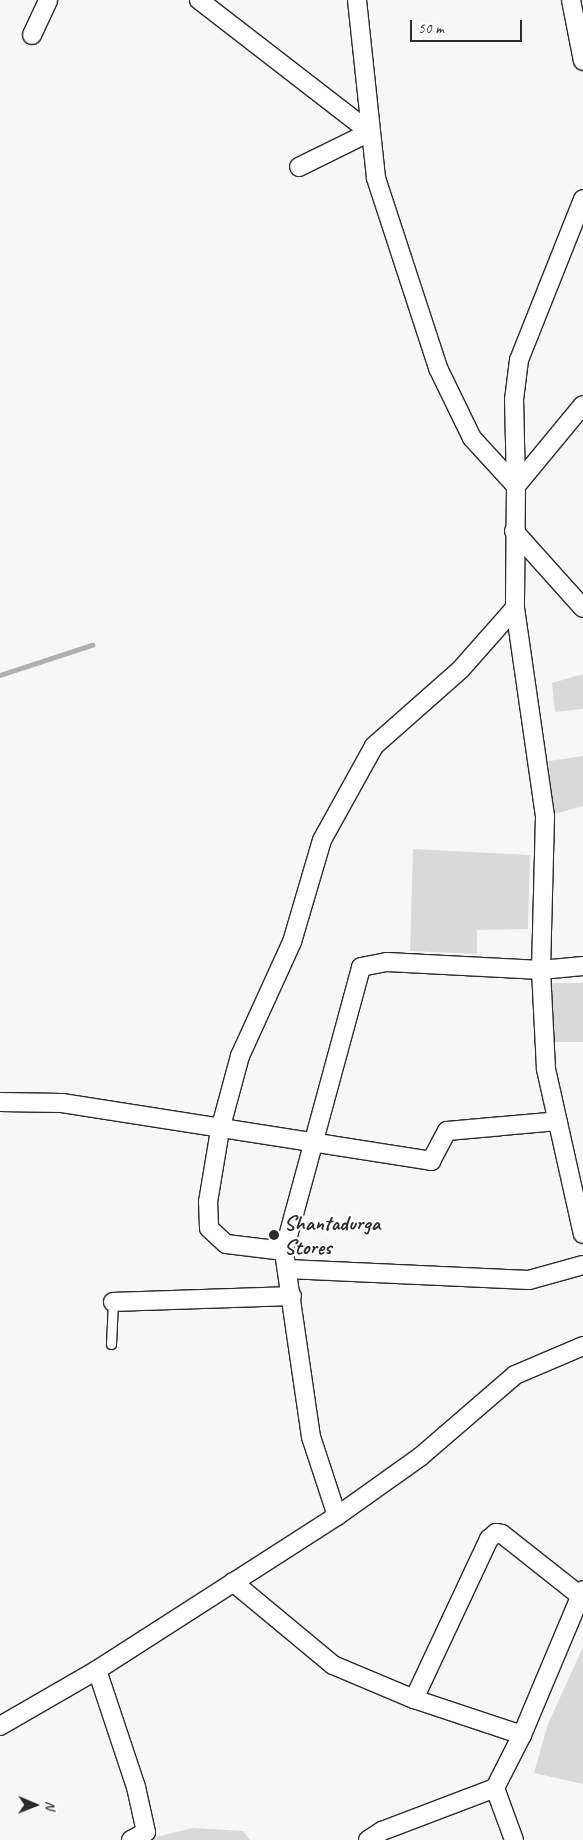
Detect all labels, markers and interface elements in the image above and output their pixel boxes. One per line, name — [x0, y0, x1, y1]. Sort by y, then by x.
scale bar — [413, 10, 526, 42]
text: 50 m — [418, 19, 444, 38]
place label: Shantadurga Stores — [284, 1210, 380, 1260]
marker: Shantadurga Stores — [268, 1229, 280, 1241]
north arrow — [10, 1780, 60, 1830]
text: N — [42, 1801, 59, 1810]

